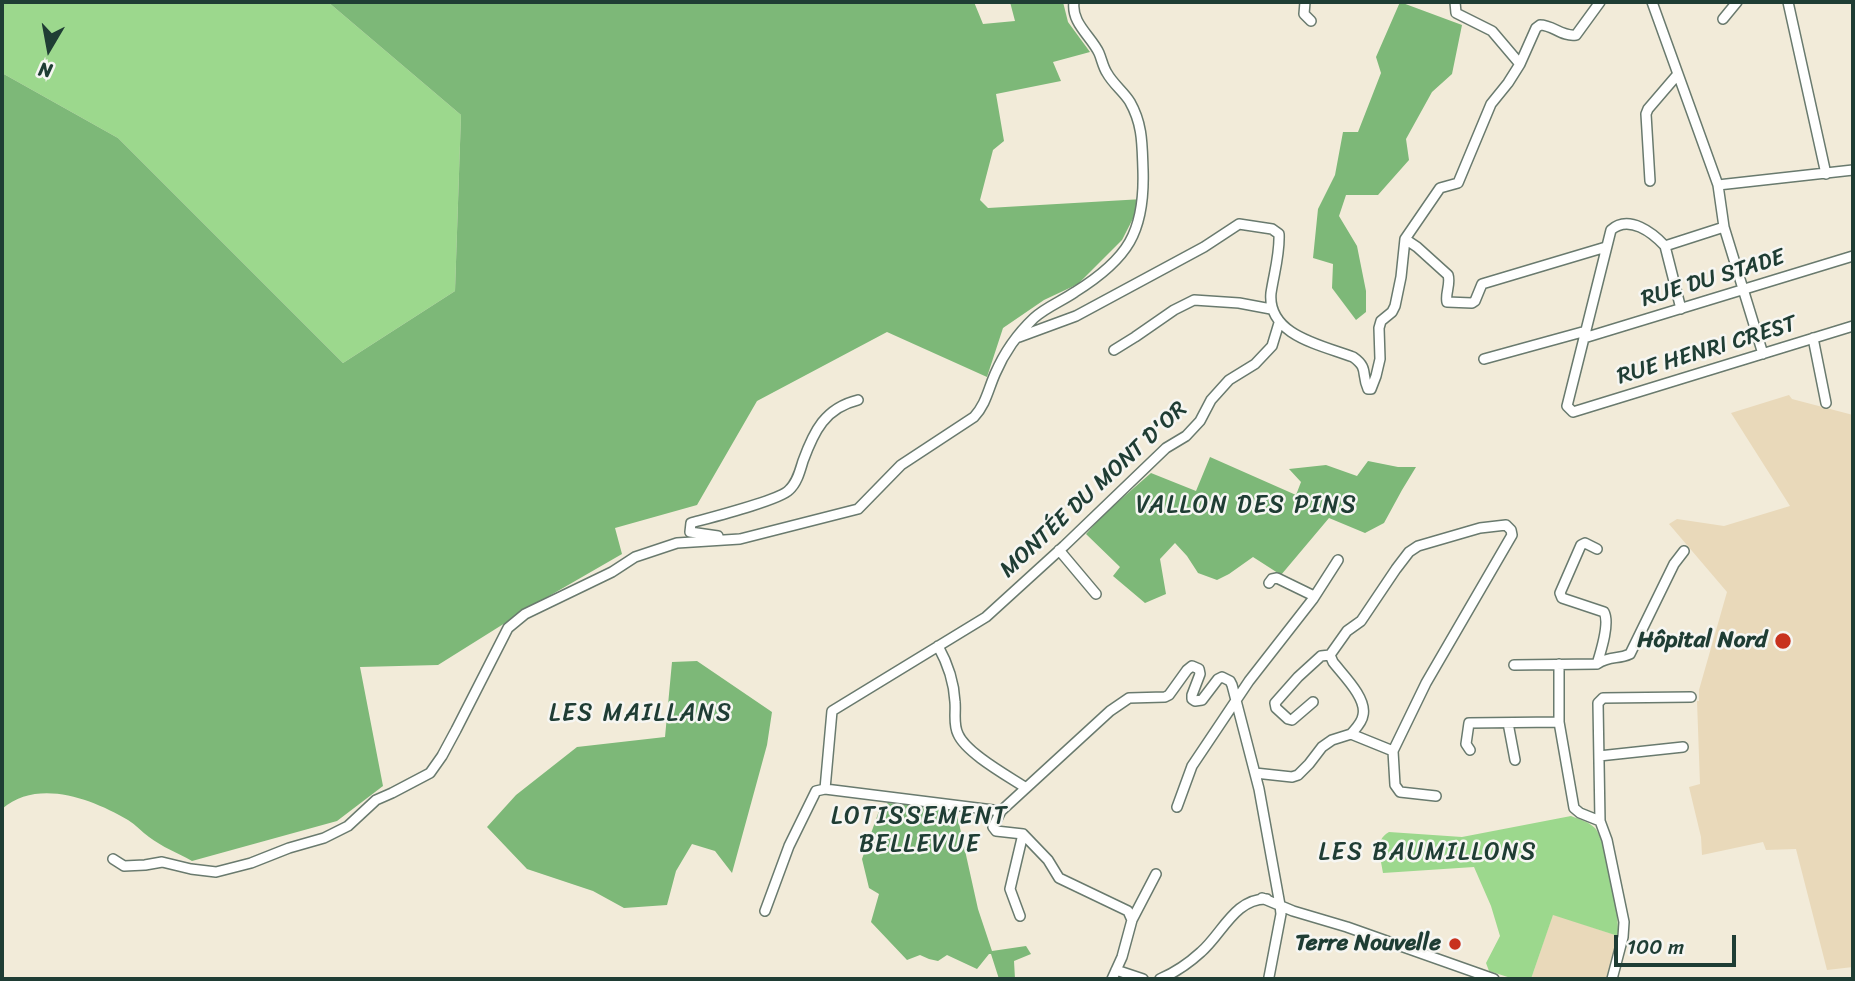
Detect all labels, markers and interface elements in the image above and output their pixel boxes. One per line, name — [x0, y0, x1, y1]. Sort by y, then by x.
north arrow — [14, 14, 84, 84]
text: N — [36, 53, 55, 88]
street label: RUE DU STADE — [1638, 244, 1788, 314]
street label: RUE HENRI CREST — [1614, 311, 1800, 391]
street label: MONTÉE DU MONT D'OR — [995, 396, 1193, 584]
district label: VALLON DES PINS — [1139, 492, 1355, 520]
place label: Hôpital Nord — [1637, 627, 1767, 655]
marker: Hôpital Nord — [1773, 631, 1793, 651]
district label: LES MAILLANS — [552, 700, 730, 728]
district label: LOTISSEMENT BELLEVUE — [834, 803, 1006, 859]
district label: LES BAUMILLONS — [1322, 839, 1534, 867]
scale bar — [1617, 922, 1740, 966]
text: 100 m — [1627, 928, 1684, 966]
place label: Terre Nouvelle — [1295, 930, 1441, 958]
marker: Terre Nouvelle — [1447, 936, 1463, 952]

